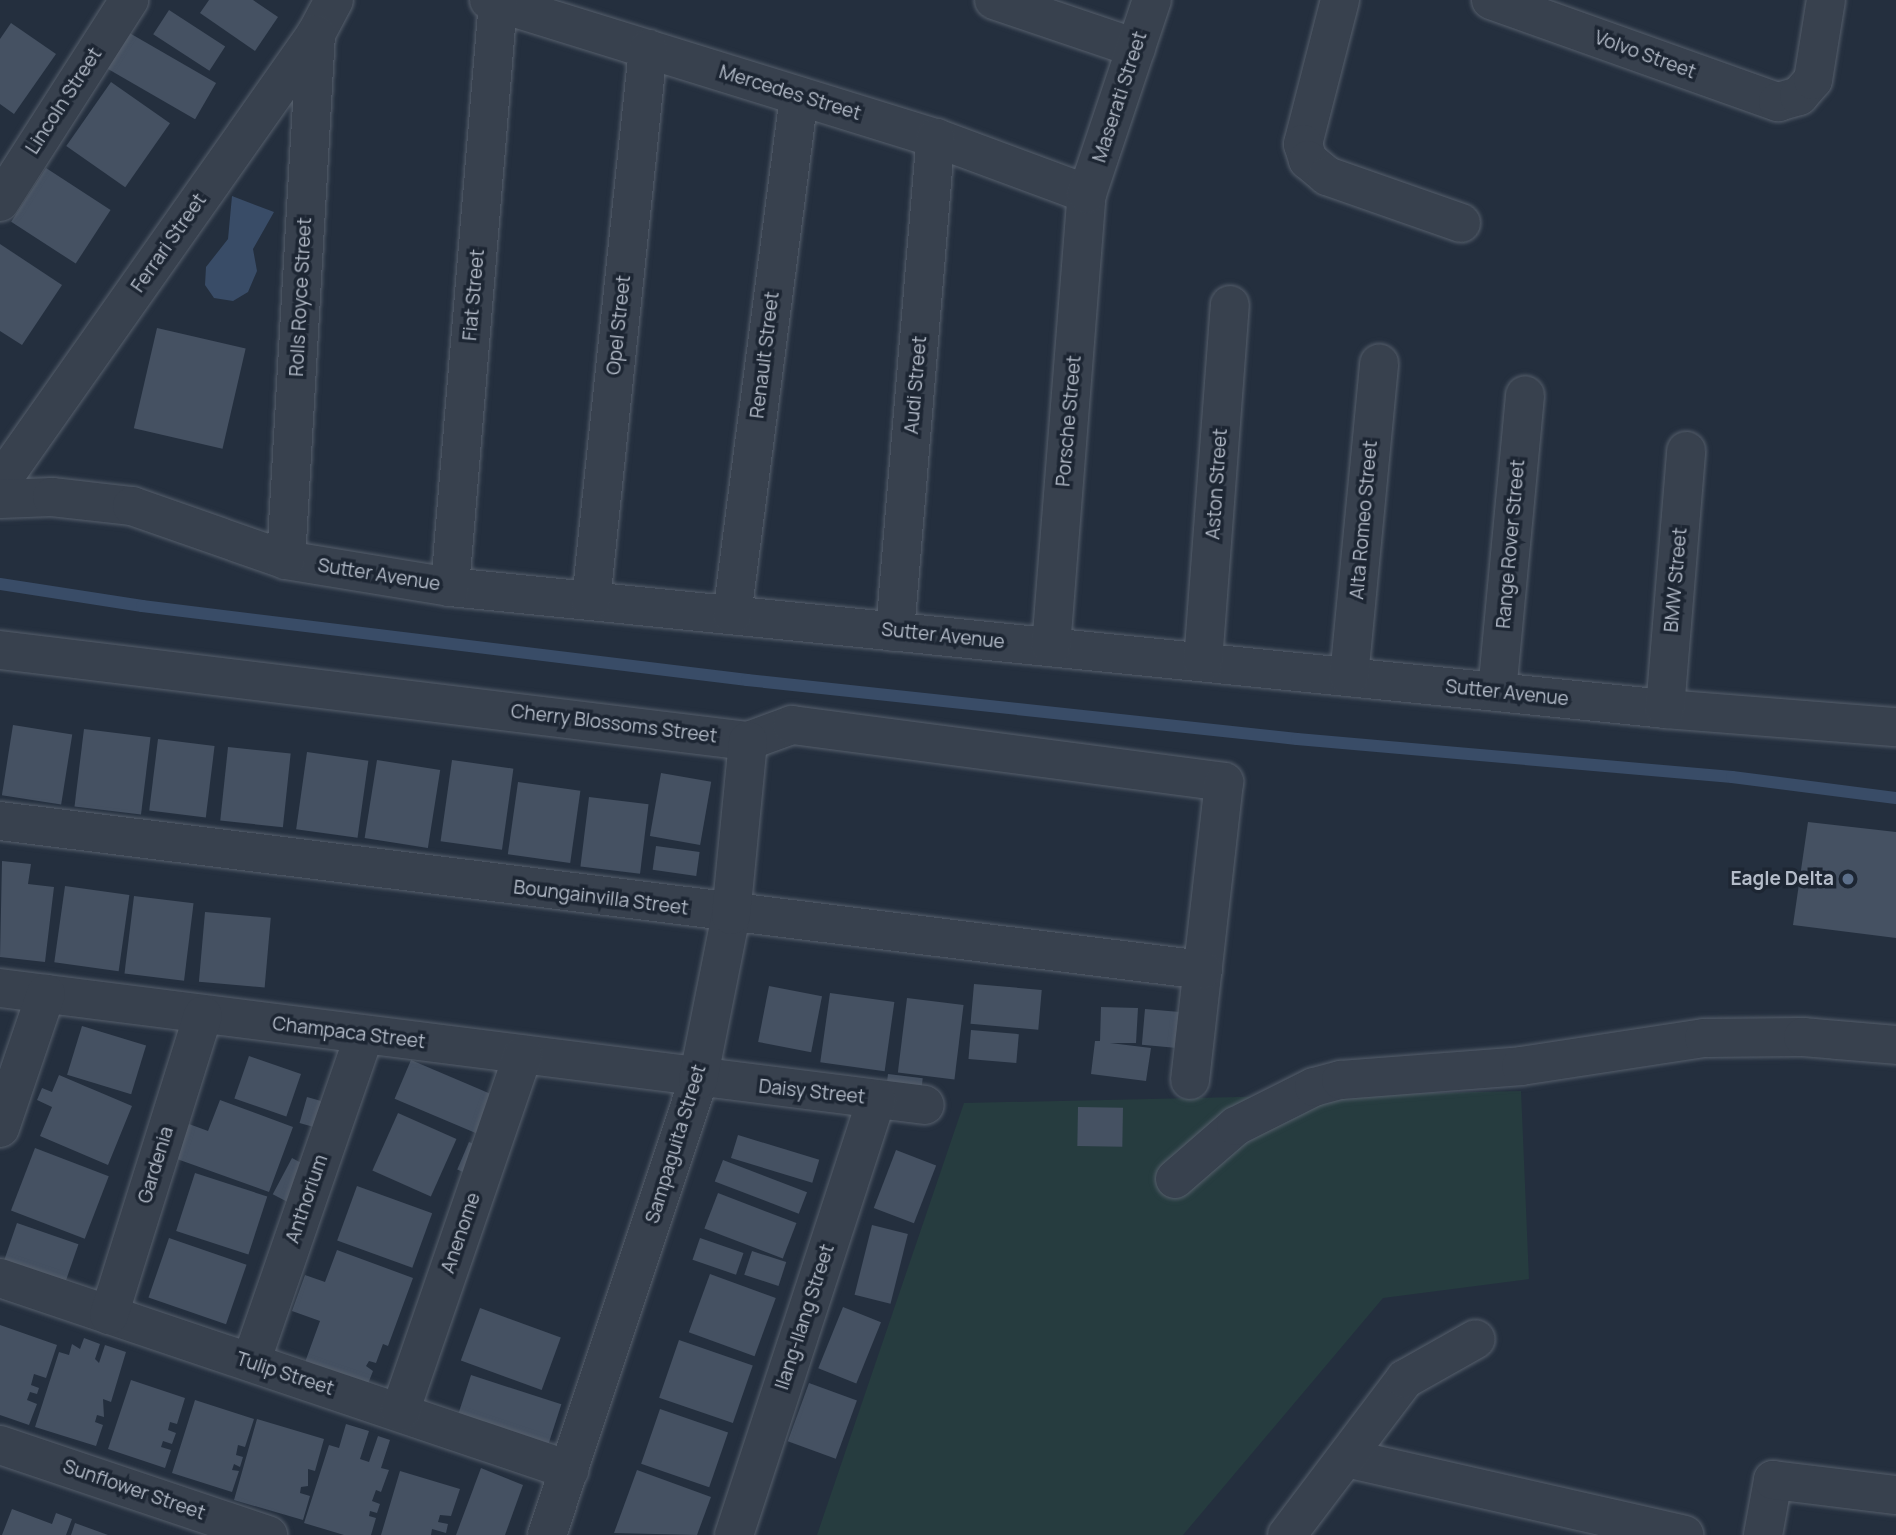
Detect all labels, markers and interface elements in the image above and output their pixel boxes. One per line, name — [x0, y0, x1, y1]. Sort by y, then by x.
street label: Volvo Street — [1591, 26, 1699, 84]
street label: Maserati Street — [1088, 29, 1152, 165]
street label: Lincoln Street — [21, 44, 107, 158]
street label: Mercedes Street — [716, 61, 864, 125]
street label: Ferrari Street — [127, 189, 211, 297]
street label: Rolls Royce Street — [285, 217, 317, 377]
street label: Fiat Street — [459, 248, 489, 342]
street label: Opel Street — [602, 274, 636, 376]
street label: Renault Street — [746, 290, 784, 420]
street label: Audi Street — [900, 335, 932, 435]
street label: Porsche Street — [1052, 354, 1086, 488]
street label: Aston Street — [1202, 428, 1232, 540]
street label: Alta Romeo Street — [1346, 439, 1382, 601]
street label: Range Rover Street — [1492, 459, 1530, 629]
street label: BMW Street — [1660, 527, 1692, 633]
street label: Sutter Avenue — [316, 554, 442, 596]
street label: Sutter Avenue — [880, 618, 1006, 654]
street label: Sutter Avenue — [1444, 675, 1570, 711]
street label: Cherry Blossoms Street — [510, 700, 718, 748]
place label: Eagle Delta — [1730, 868, 1834, 890]
marker: Eagle Delta — [1840, 871, 1856, 887]
street label: Boungainvilla Street — [512, 876, 690, 920]
street label: Champaca Street — [271, 1012, 427, 1054]
street label: Sampaguita Street — [641, 1062, 711, 1226]
street label: Daisy Street — [758, 1075, 866, 1109]
street label: Gardenia — [134, 1124, 178, 1206]
street label: Anthorium — [281, 1152, 333, 1246]
street label: Anenome — [437, 1190, 485, 1276]
street label: Ilang-Ilang Street — [771, 1241, 839, 1393]
street label: Tulip Street — [233, 1347, 337, 1401]
street label: Sunflower Street — [60, 1455, 208, 1525]

